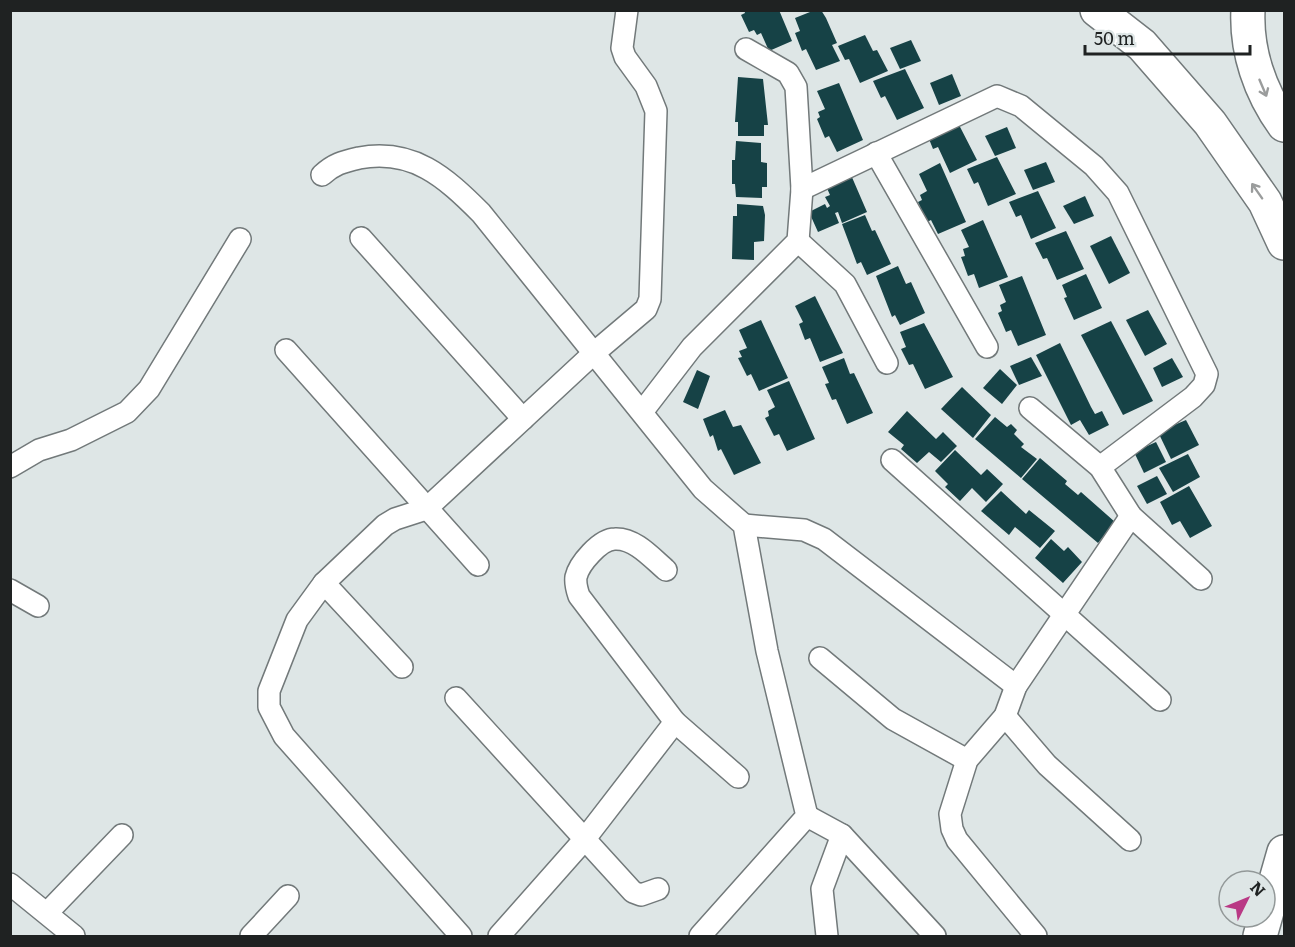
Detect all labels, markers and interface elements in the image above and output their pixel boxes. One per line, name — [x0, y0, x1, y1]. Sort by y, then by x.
scale bar — [1085, 18, 1250, 56]
text: 50 m — [1094, 24, 1135, 51]
one-way arrow — [1258, 78, 1269, 96]
one-way arrow — [1251, 183, 1263, 200]
north arrow — [1217, 869, 1277, 929]
text: N — [1245, 875, 1272, 901]

